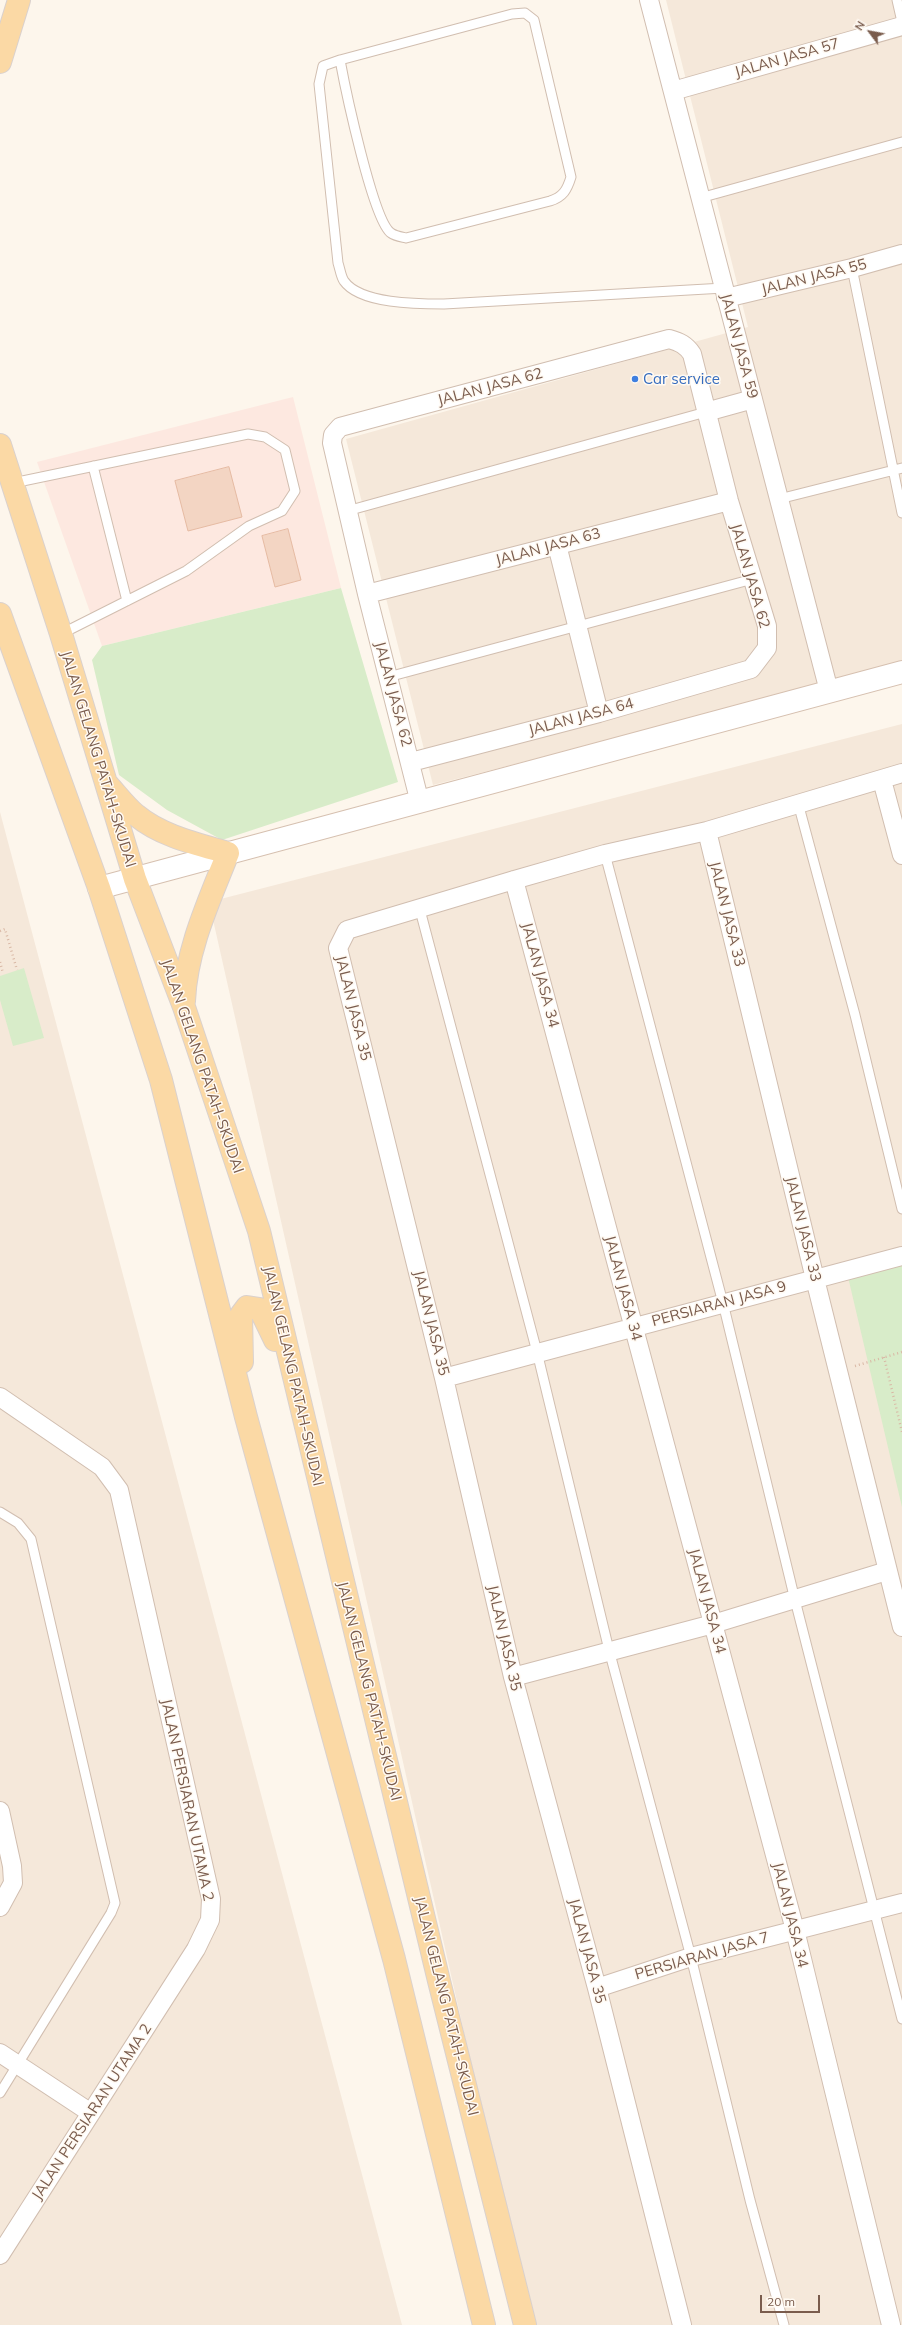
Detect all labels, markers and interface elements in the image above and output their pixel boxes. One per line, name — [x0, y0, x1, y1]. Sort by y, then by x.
north arrow — [850, 12, 890, 52]
text: N — [852, 18, 868, 33]
street label: JALAN JASA 57 — [733, 34, 841, 82]
street label: JALAN JASA 55 — [759, 255, 869, 299]
street label: JALAN JASA 59 — [716, 291, 762, 401]
street label: JALAN JASA 62 — [435, 364, 545, 410]
place label: Car service — [643, 370, 720, 388]
marker: Car service — [630, 374, 640, 384]
street label: JALAN JASA 62 — [726, 522, 774, 630]
street label: JALAN JASA 63 — [493, 524, 603, 570]
street label: JALAN JASA 62 — [370, 639, 416, 749]
street label: JALAN GELANG PATAH-SKUDAI — [56, 649, 140, 869]
street label: JALAN JASA 64 — [526, 694, 636, 740]
street label: JALAN JASA 33 — [705, 859, 749, 969]
street label: JALAN JASA 34 — [517, 920, 563, 1030]
street label: JALAN JASA 35 — [331, 953, 375, 1063]
street label: JALAN GELANG PATAH-SKUDAI — [157, 956, 247, 1176]
street label: JALAN JASA 33 — [781, 1174, 825, 1284]
street label: JALAN JASA 34 — [600, 1233, 646, 1343]
street label: JALAN GELANG PATAH-SKUDAI — [259, 1264, 327, 1488]
street label: JALAN JASA 35 — [409, 1268, 453, 1378]
street label: PERSIARAN JASA 9 — [650, 1277, 788, 1331]
street label: JALAN JASA 34 — [684, 1546, 730, 1656]
street label: JALAN GELANG PATAH-SKUDAI — [333, 1579, 405, 1803]
street label: JALAN JASA 35 — [483, 1583, 525, 1693]
street label: JALAN PERSIARAN UTAMA 2 — [157, 1697, 217, 1903]
street label: JALAN JASA 34 — [768, 1860, 812, 1970]
street label: JALAN GELANG PATAH-SKUDAI — [410, 1894, 482, 2118]
street label: JALAN JASA 35 — [564, 1896, 610, 2006]
street label: PERSIARAN JASA 7 — [633, 1928, 771, 1984]
street label: JALAN PERSIARAN UTAMA 2 — [28, 2021, 156, 2203]
scale bar — [762, 2287, 822, 2313]
text: 20 m — [767, 2294, 795, 2309]

